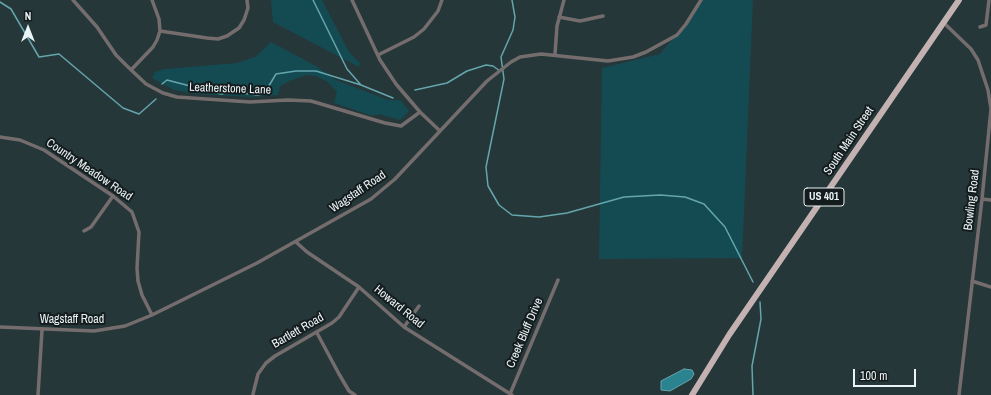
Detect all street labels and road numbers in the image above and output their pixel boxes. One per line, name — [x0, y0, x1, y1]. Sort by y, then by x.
street label: Leatherstone Lane — [189, 80, 271, 98]
street label: South Main Street — [821, 104, 877, 178]
street label: Country Meadow Road — [43, 136, 135, 204]
street label: Wagstaff Road — [327, 168, 389, 216]
street label: Bowling Road — [961, 169, 983, 231]
road number: US 401 — [804, 188, 844, 206]
street label: Howard Road — [371, 282, 427, 332]
street label: Creek Bluff Drive — [504, 296, 546, 370]
street label: Bartlett Road — [270, 310, 326, 352]
street label: Wagstaff Road — [40, 313, 104, 327]

